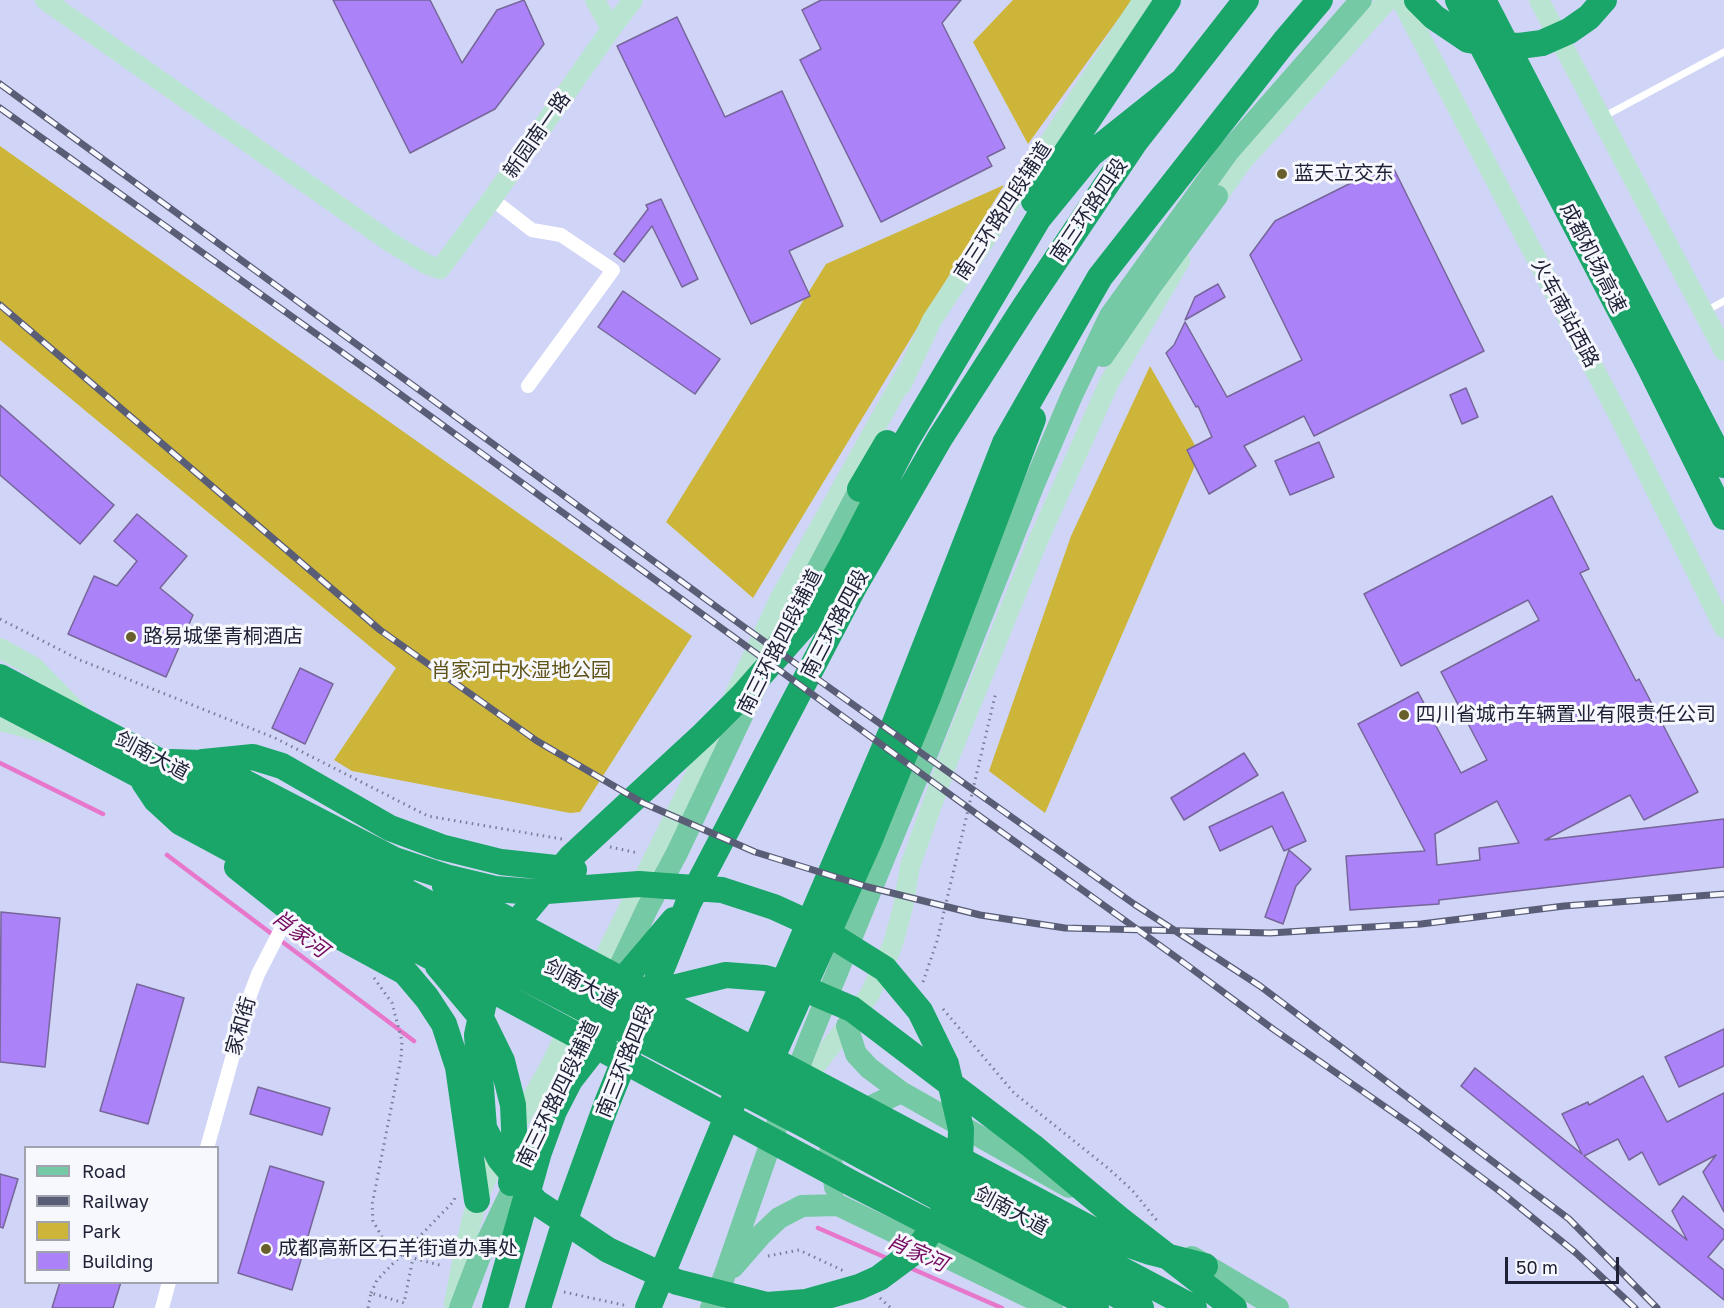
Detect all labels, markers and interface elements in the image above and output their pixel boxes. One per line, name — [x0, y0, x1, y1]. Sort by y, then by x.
street label: 新园南一路 — [498, 87, 576, 183]
street label: 南三环路四段辅道 — [949, 137, 1057, 285]
street label: 南三环路四段 — [1046, 154, 1132, 266]
place label: 蓝天立交东 — [1294, 162, 1394, 186]
marker: 蓝天立交东 — [1275, 167, 1289, 181]
street label: 成都机场高速 — [1555, 199, 1631, 317]
street label: 火车南站西路 — [1526, 254, 1604, 372]
street label: 南三环路四段辅道 — [733, 565, 827, 719]
street label: 南三环路四段 — [796, 565, 874, 683]
place label: 路易城堡青桐酒店 — [143, 625, 303, 649]
marker: 路易城堡青桐酒店 — [124, 630, 138, 644]
park label: 肖家河中水湿地公园 — [431, 659, 611, 683]
place label: 四川省城市车辆置业有限责任公司 — [1416, 703, 1716, 727]
marker: 四川省城市车辆置业有限责任公司 — [1397, 708, 1411, 722]
street label: 剑南大道 — [111, 727, 193, 785]
water label: 肖家河 — [267, 905, 333, 963]
street label: 剑南大道 — [540, 955, 622, 1013]
street label: 家和街 — [221, 994, 261, 1058]
street label: 南三环路四段 — [591, 1001, 659, 1121]
street label: 南三环路四段辅道 — [512, 1017, 604, 1171]
legend — [24, 1146, 219, 1284]
text: Road — [82, 1160, 126, 1182]
street label: 剑南大道 — [970, 1182, 1052, 1240]
text: Railway — [82, 1190, 149, 1212]
text: Park — [82, 1220, 121, 1242]
water label: 肖家河 — [883, 1229, 951, 1277]
place label: 成都高新区石羊街道办事处 — [278, 1237, 518, 1261]
marker: 成都高新区石羊街道办事处 — [259, 1242, 273, 1256]
scale bar — [1508, 1245, 1622, 1283]
text: Building — [82, 1250, 153, 1272]
text: 50 m — [1516, 1256, 1558, 1278]

